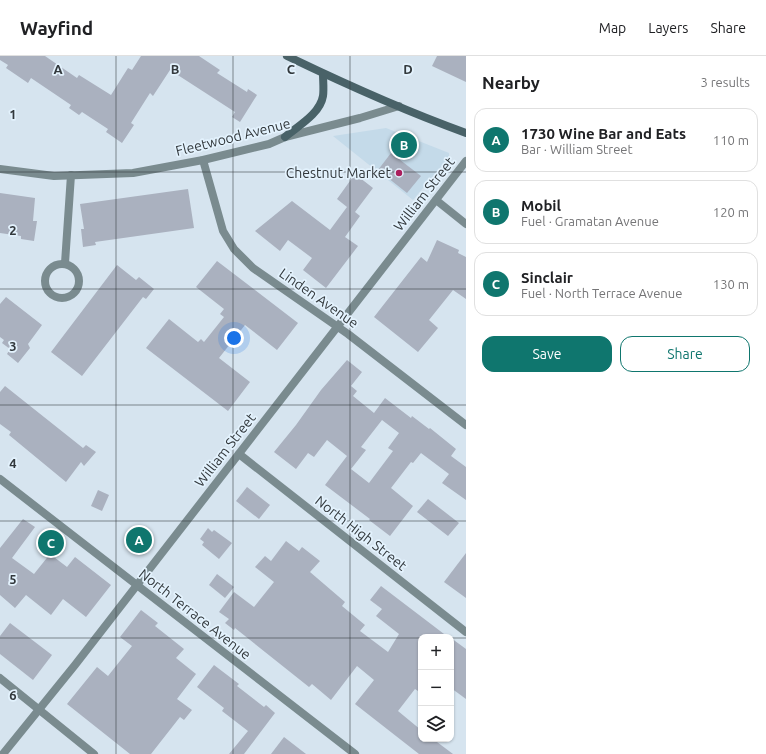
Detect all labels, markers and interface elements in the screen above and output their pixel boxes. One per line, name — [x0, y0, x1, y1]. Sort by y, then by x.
text: Wayfind — [20, 17, 93, 39]
text: Map — [599, 20, 626, 36]
text: Layers — [648, 20, 688, 36]
text: Share — [710, 20, 746, 36]
text: A — [53, 62, 63, 76]
text: B — [171, 62, 180, 76]
text: C — [287, 62, 296, 76]
text: D — [403, 62, 413, 76]
text: Nearby — [482, 73, 540, 92]
text: 3 results — [700, 75, 750, 89]
text: 1 — [9, 107, 17, 121]
street label: Fleetwood Avenue — [174, 115, 292, 159]
text: 1730 Wine Bar and Eats — [521, 125, 686, 142]
pin: B — [391, 130, 417, 160]
text: A — [491, 133, 501, 147]
text: 110 m — [713, 133, 749, 147]
text: Bar · William Street — [521, 142, 633, 156]
street label: William Street — [390, 154, 458, 234]
place label: Chestnut Market — [286, 165, 391, 181]
marker: Chestnut Market — [394, 168, 404, 178]
text: Mobil — [521, 197, 561, 214]
text: B — [492, 205, 500, 219]
text: 120 m — [713, 205, 749, 219]
text: Fuel · Gramatan Avenue — [521, 214, 659, 228]
text: 2 — [9, 223, 17, 237]
street label: Linden Avenue — [276, 265, 362, 331]
text: Sinclair — [521, 269, 573, 286]
text: C — [492, 277, 500, 291]
text: 130 m — [713, 277, 749, 291]
text: Fuel · North Terrace Avenue — [521, 286, 682, 300]
your location — [224, 328, 244, 348]
button: Save — [482, 336, 612, 372]
button: Share — [620, 336, 750, 372]
text: 3 — [9, 339, 17, 353]
street label: William Street — [191, 410, 259, 490]
text: 4 — [9, 456, 17, 470]
street label: North High Street — [312, 492, 410, 574]
pin: A — [126, 525, 152, 555]
pin: C — [38, 528, 64, 558]
street label: North Terrace Avenue — [136, 565, 254, 663]
text: 5 — [9, 572, 17, 586]
map controls — [418, 634, 454, 742]
button: + — [418, 634, 454, 670]
button: − — [418, 670, 454, 706]
text: 6 — [9, 688, 17, 702]
button: layers — [418, 706, 454, 742]

